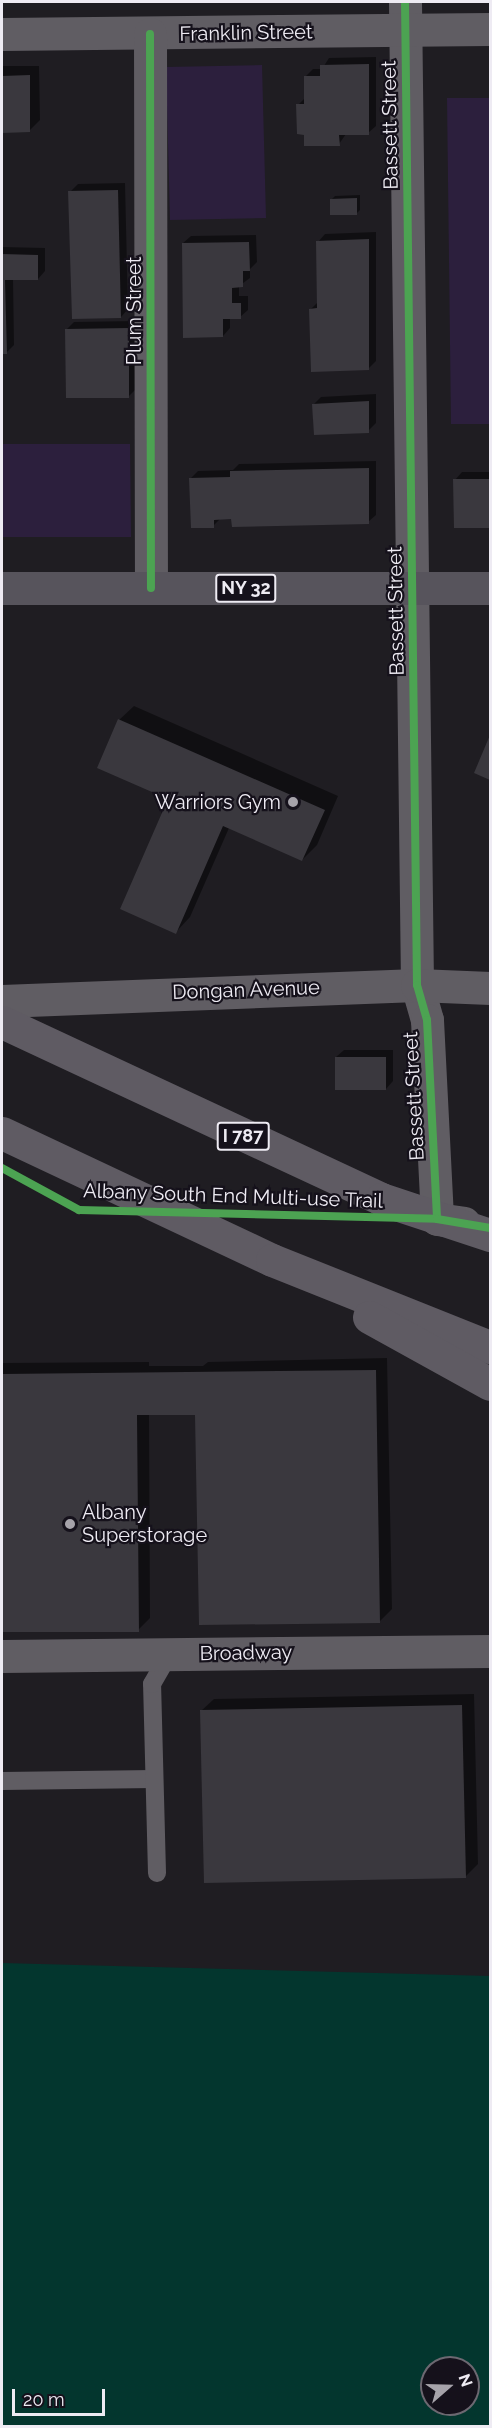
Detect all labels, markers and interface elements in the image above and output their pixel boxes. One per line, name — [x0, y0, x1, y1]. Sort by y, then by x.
street label: Franklin Street — [179, 20, 313, 46]
street label: Bassett Street — [377, 60, 403, 190]
street label: Plum Street — [122, 257, 146, 365]
street label: Bassett Street — [383, 546, 409, 676]
road number: NY 32 — [214, 573, 278, 603]
place label: Warriors Gym — [155, 790, 281, 814]
marker: Warriors Gym — [286, 795, 300, 809]
street label: Dongan Avenue — [172, 975, 320, 1005]
street label: Bassett Street — [399, 1031, 429, 1161]
road number: I 787 — [216, 1121, 270, 1151]
street label: Albany South End Multi-use Trail — [82, 1179, 384, 1213]
place label: Albany Superstorage — [82, 1500, 207, 1547]
marker: Albany Superstorage — [63, 1517, 77, 1531]
street label: Broadway — [199, 1640, 293, 1666]
north arrow — [420, 2356, 480, 2416]
text: N — [454, 2371, 477, 2389]
scale bar — [15, 2377, 108, 2415]
text: 20 m — [23, 2389, 65, 2410]

